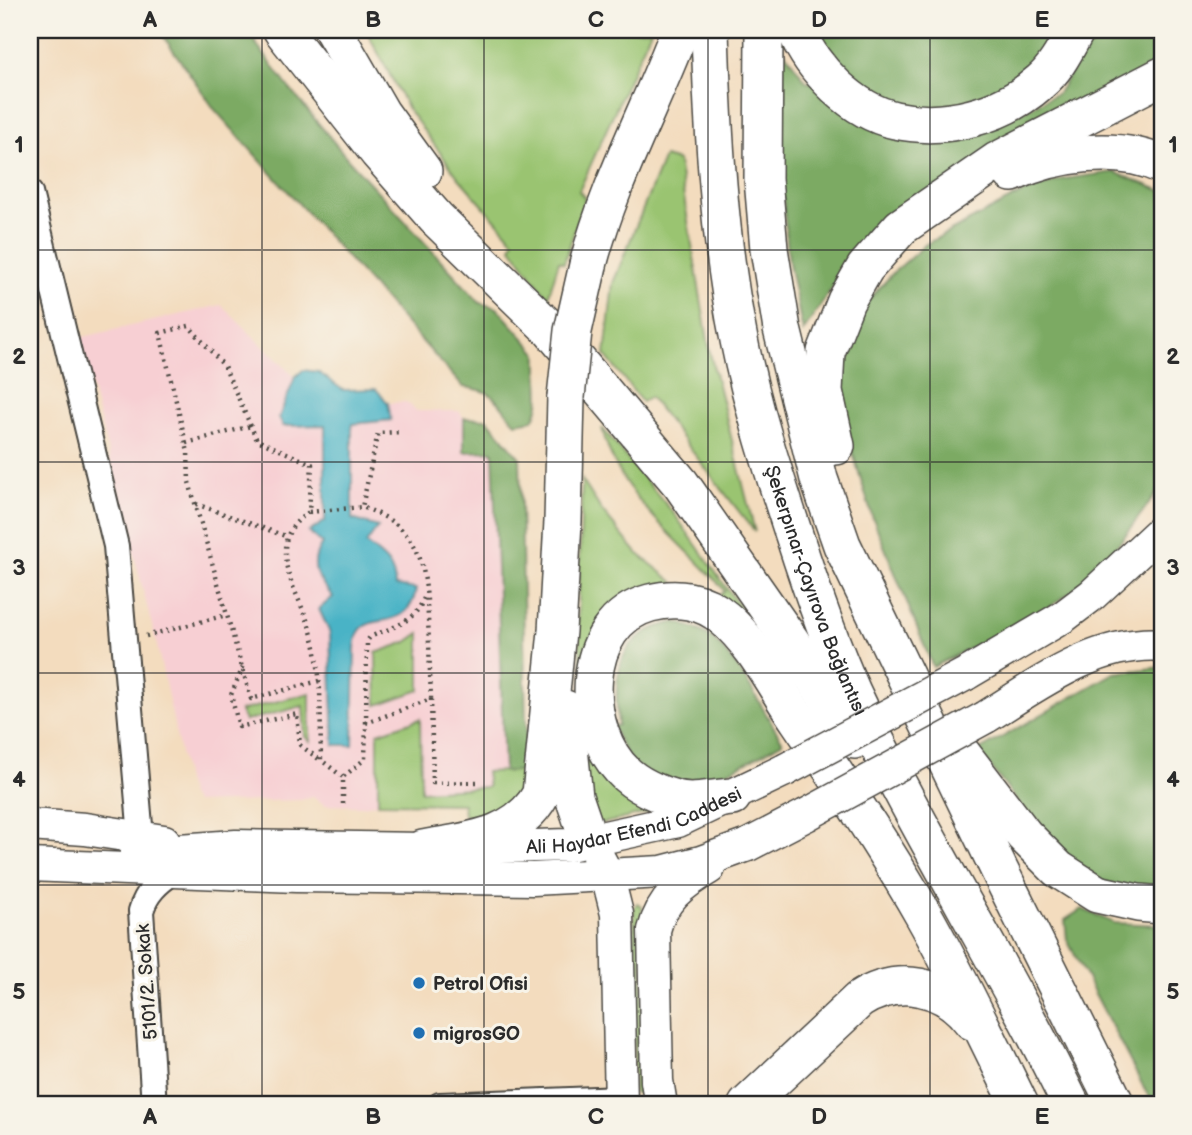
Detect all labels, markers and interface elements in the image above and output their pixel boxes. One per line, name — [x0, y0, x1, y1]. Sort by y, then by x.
text: A — [142, 6, 158, 34]
text: B — [365, 6, 381, 34]
text: C — [588, 6, 604, 34]
text: D — [811, 6, 827, 34]
text: E — [1035, 6, 1050, 34]
text: 1 — [14, 131, 24, 159]
text: 1 — [1168, 131, 1178, 159]
text: 2 — [12, 343, 26, 371]
text: 2 — [1166, 343, 1180, 371]
street label: Şekerpınar-Çayırova Bağlantısı — [759, 463, 871, 720]
text: 3 — [12, 554, 26, 582]
text: 3 — [1166, 554, 1180, 582]
text: 4 — [12, 766, 26, 794]
text: 4 — [1166, 766, 1180, 794]
street label: Ali Haydar Efendi Caddesi — [526, 782, 746, 859]
street label: 5101/2. Sokak — [132, 922, 163, 1041]
place label: Petrol Ofisi — [433, 973, 528, 996]
marker: Petrol Ofisi — [411, 975, 427, 991]
text: 5 — [12, 978, 26, 1006]
text: 5 — [1166, 978, 1180, 1006]
place label: migrosGO — [433, 1023, 520, 1046]
marker: migrosGO — [411, 1025, 427, 1041]
text: A — [142, 1103, 158, 1131]
text: B — [365, 1103, 381, 1131]
text: C — [588, 1103, 604, 1131]
text: D — [811, 1103, 827, 1131]
text: E — [1035, 1103, 1050, 1131]

